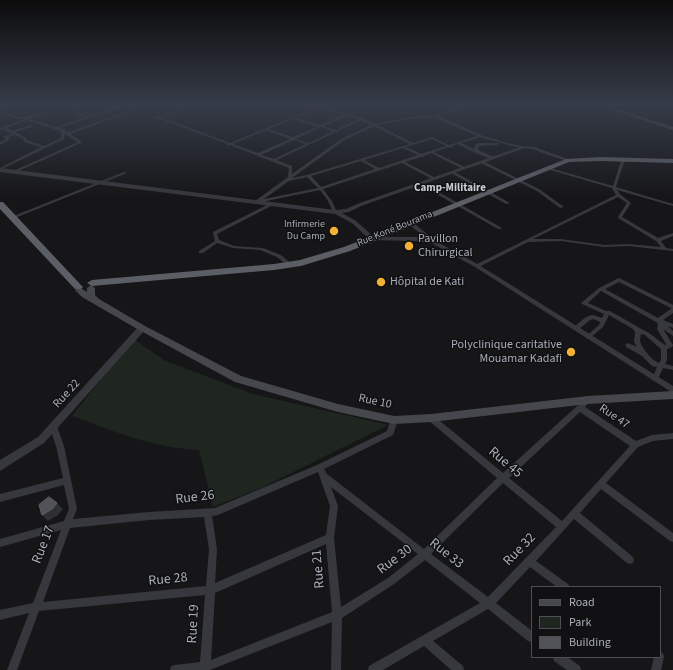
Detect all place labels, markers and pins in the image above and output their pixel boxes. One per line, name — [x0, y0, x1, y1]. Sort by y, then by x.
place label: Infirmerie Du Camp — [284, 219, 325, 242]
marker: Infirmerie Du Camp — [328, 225, 340, 237]
place label: Pavillon Chirurgical — [418, 232, 473, 260]
marker: Pavillon Chirurgical — [403, 240, 415, 252]
place label: Hôpital de Kati — [390, 275, 464, 289]
marker: Hôpital de Kati — [375, 276, 387, 288]
place label: Polyclinique caritative Mouamar Kadafi — [451, 338, 562, 366]
marker: Polyclinique caritative Mouamar Kadafi — [565, 346, 577, 358]

